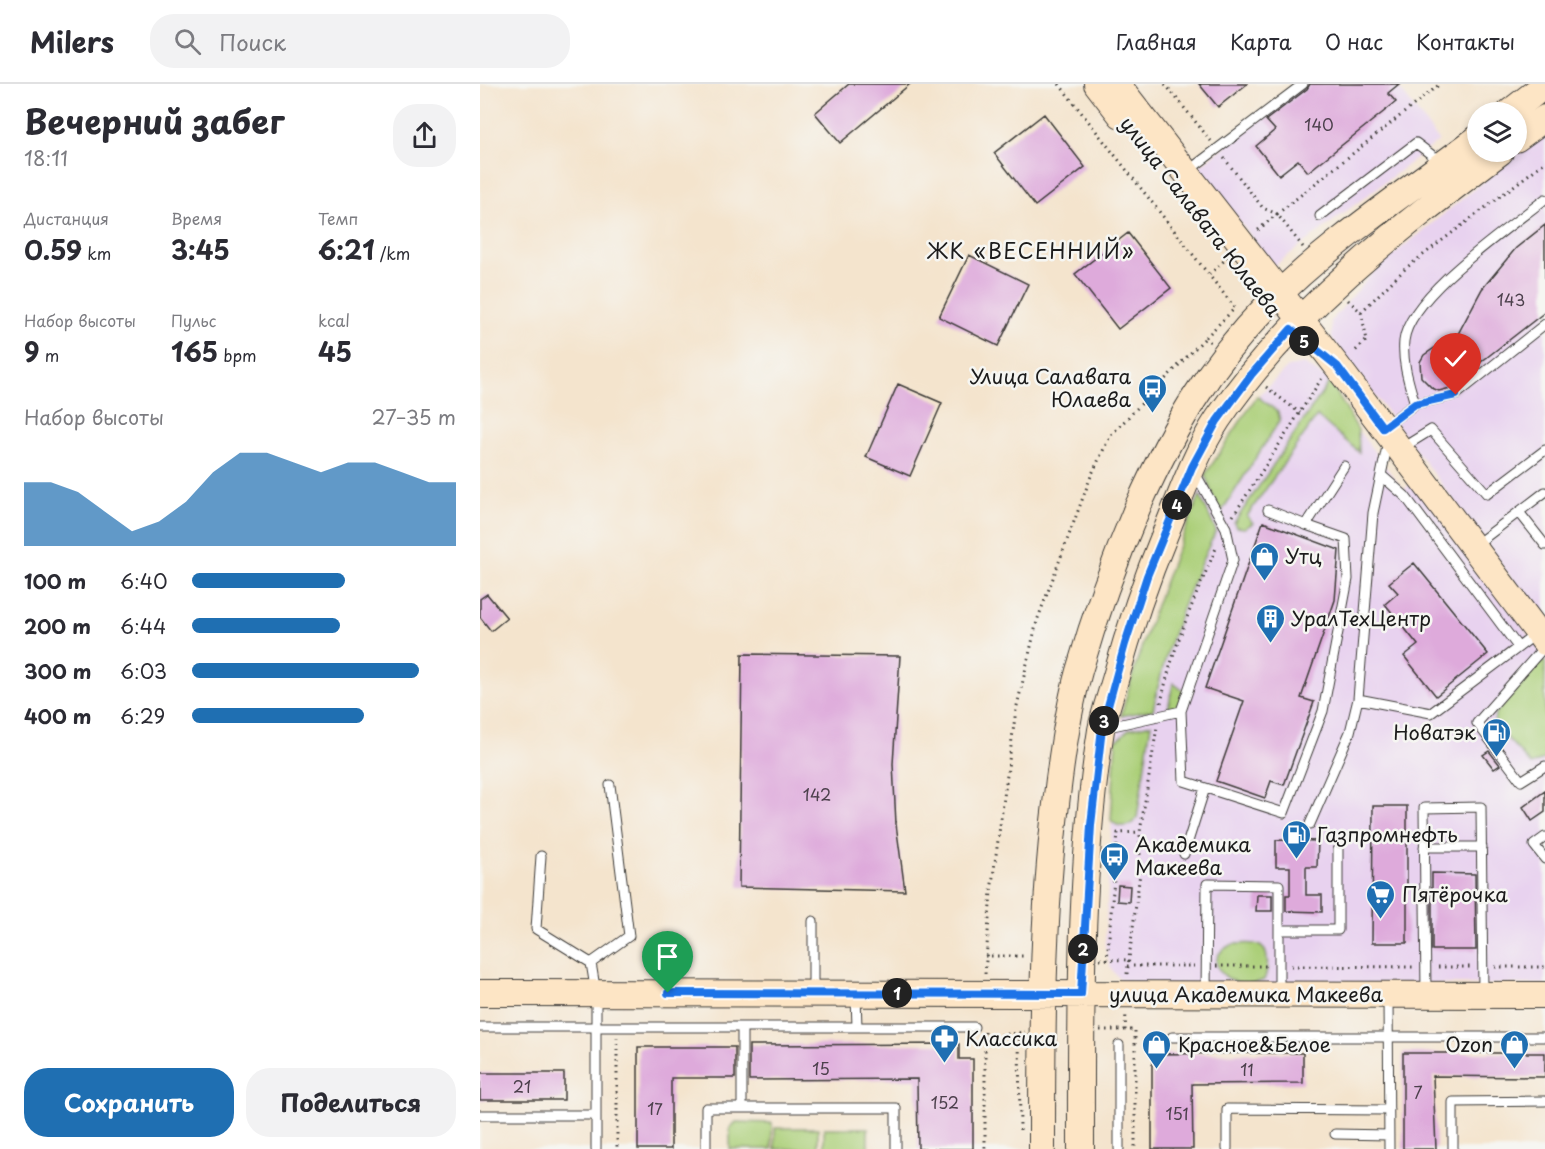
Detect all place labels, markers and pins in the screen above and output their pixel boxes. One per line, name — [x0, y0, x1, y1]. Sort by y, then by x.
pin: 5 — [1289, 326, 1319, 356]
pin — [1430, 333, 1481, 395]
place label: Улица Салавата Юлаева — [970, 361, 1132, 414]
bus stop icon: Улица Салавата Юлаева — [1136, 372, 1168, 414]
pin: 4 — [1162, 490, 1192, 520]
shop icon: Утц — [1248, 540, 1280, 582]
place label: Утц — [1285, 541, 1322, 571]
building icon: УралТехЦентр — [1254, 602, 1286, 644]
place label: УралТехЦентр — [1291, 603, 1431, 633]
pin: 3 — [1089, 706, 1119, 736]
fuel station icon: Новатэк — [1481, 716, 1513, 758]
place label: Новатэк — [1393, 717, 1476, 747]
fuel station icon: Газпромнефть — [1280, 818, 1312, 860]
place label: Газпромнефть — [1317, 819, 1458, 849]
place label: Академика Макеева — [1135, 829, 1251, 882]
bus stop icon: Академика Макеева — [1098, 840, 1130, 882]
supermarket icon: Пятёрочка — [1365, 878, 1397, 920]
place label: Пятёрочка — [1402, 879, 1508, 909]
pin — [642, 931, 693, 993]
pin: 2 — [1068, 934, 1098, 964]
pin: 1 — [882, 978, 912, 1008]
pharmacy icon: Классика — [928, 1022, 960, 1064]
place label: Классика — [965, 1023, 1058, 1053]
shop icon: Красное&Белое — [1141, 1028, 1173, 1070]
shop icon: Ozon — [1498, 1028, 1530, 1070]
place label: Красное&Белое — [1178, 1029, 1331, 1059]
place label: Ozon — [1445, 1029, 1493, 1059]

